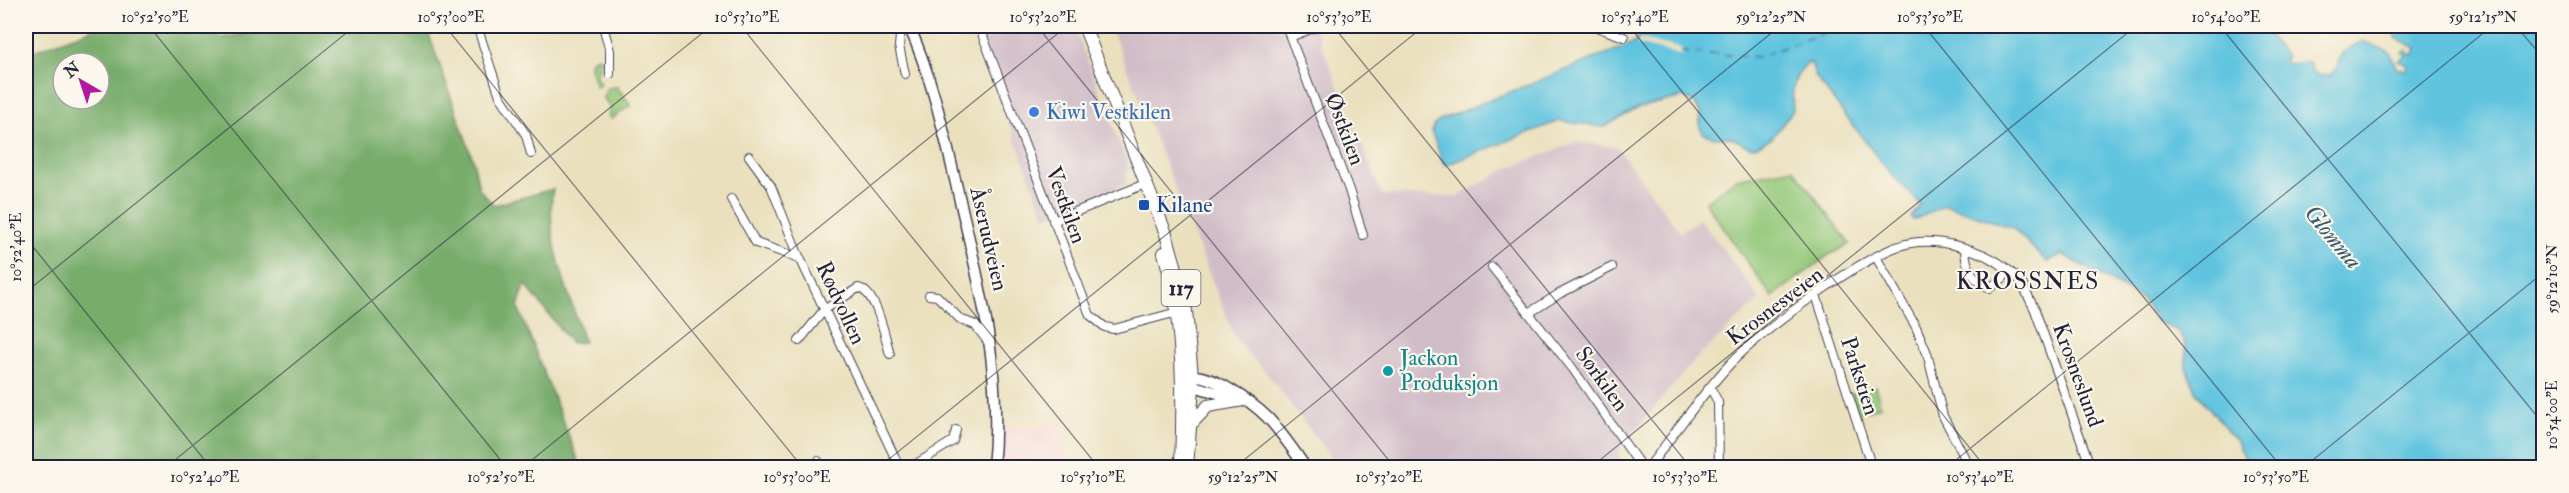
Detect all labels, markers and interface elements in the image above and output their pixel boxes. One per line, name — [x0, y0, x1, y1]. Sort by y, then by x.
text: 10°52'50"E — [121, 8, 189, 27]
text: 10°53'00"E — [417, 8, 485, 27]
text: 10°53'10"E — [715, 8, 780, 27]
text: 10°53'20"E — [1009, 8, 1077, 27]
text: 10°53'30"E — [1306, 8, 1372, 27]
text: 10°53'40"E — [1601, 8, 1669, 27]
text: 59°12'25"N — [1736, 8, 1807, 27]
text: 10°53'50"E — [1897, 8, 1963, 27]
text: 10°54'00"E — [2191, 8, 2261, 27]
text: 59°12'15"N — [2449, 8, 2518, 27]
north arrow — [51, 51, 111, 111]
text: N — [60, 57, 85, 83]
street label: Østkilen — [1318, 89, 1372, 169]
place label: Kiwi Vestkilen — [1046, 98, 1171, 126]
marker: Kiwi Vestkilen — [1027, 105, 1041, 119]
street label: Vestkilen — [1039, 163, 1093, 247]
street label: Åserudveien — [963, 183, 1016, 294]
place label: Kilane — [1156, 191, 1212, 219]
marker: Kilane — [1137, 198, 1151, 212]
water label: Glomma — [2297, 198, 2369, 276]
text: 10°52'40"E — [7, 212, 26, 282]
text: 59°12'10"N — [2543, 244, 2562, 314]
street label: Rødvollen — [810, 257, 872, 349]
street label: Krosnesveien — [1721, 260, 1829, 352]
district label: KROSSNES — [1956, 266, 2100, 297]
road number: 117 — [1162, 270, 1200, 306]
street label: Krosneslund — [2046, 319, 2110, 431]
street label: Parkstien — [1834, 333, 1886, 419]
street label: Sørkilen — [1569, 341, 1635, 417]
place label: Jackon Produksjon — [1399, 344, 1499, 397]
marker: Jackon Produksjon — [1381, 364, 1395, 378]
text: 10°54'00"E — [2543, 380, 2562, 450]
text: 10°52'40"E — [170, 468, 240, 487]
text: 10°52'50"E — [467, 468, 535, 487]
text: 10°53'00"E — [763, 468, 831, 487]
text: 10°53'10"E — [1061, 468, 1126, 487]
text: 59°12'25"N — [1208, 468, 1279, 487]
text: 10°53'20"E — [1355, 468, 1423, 487]
text: 10°53'30"E — [1652, 468, 1718, 487]
text: 10°53'40"E — [1946, 468, 2014, 487]
text: 10°53'50"E — [2243, 468, 2309, 487]

